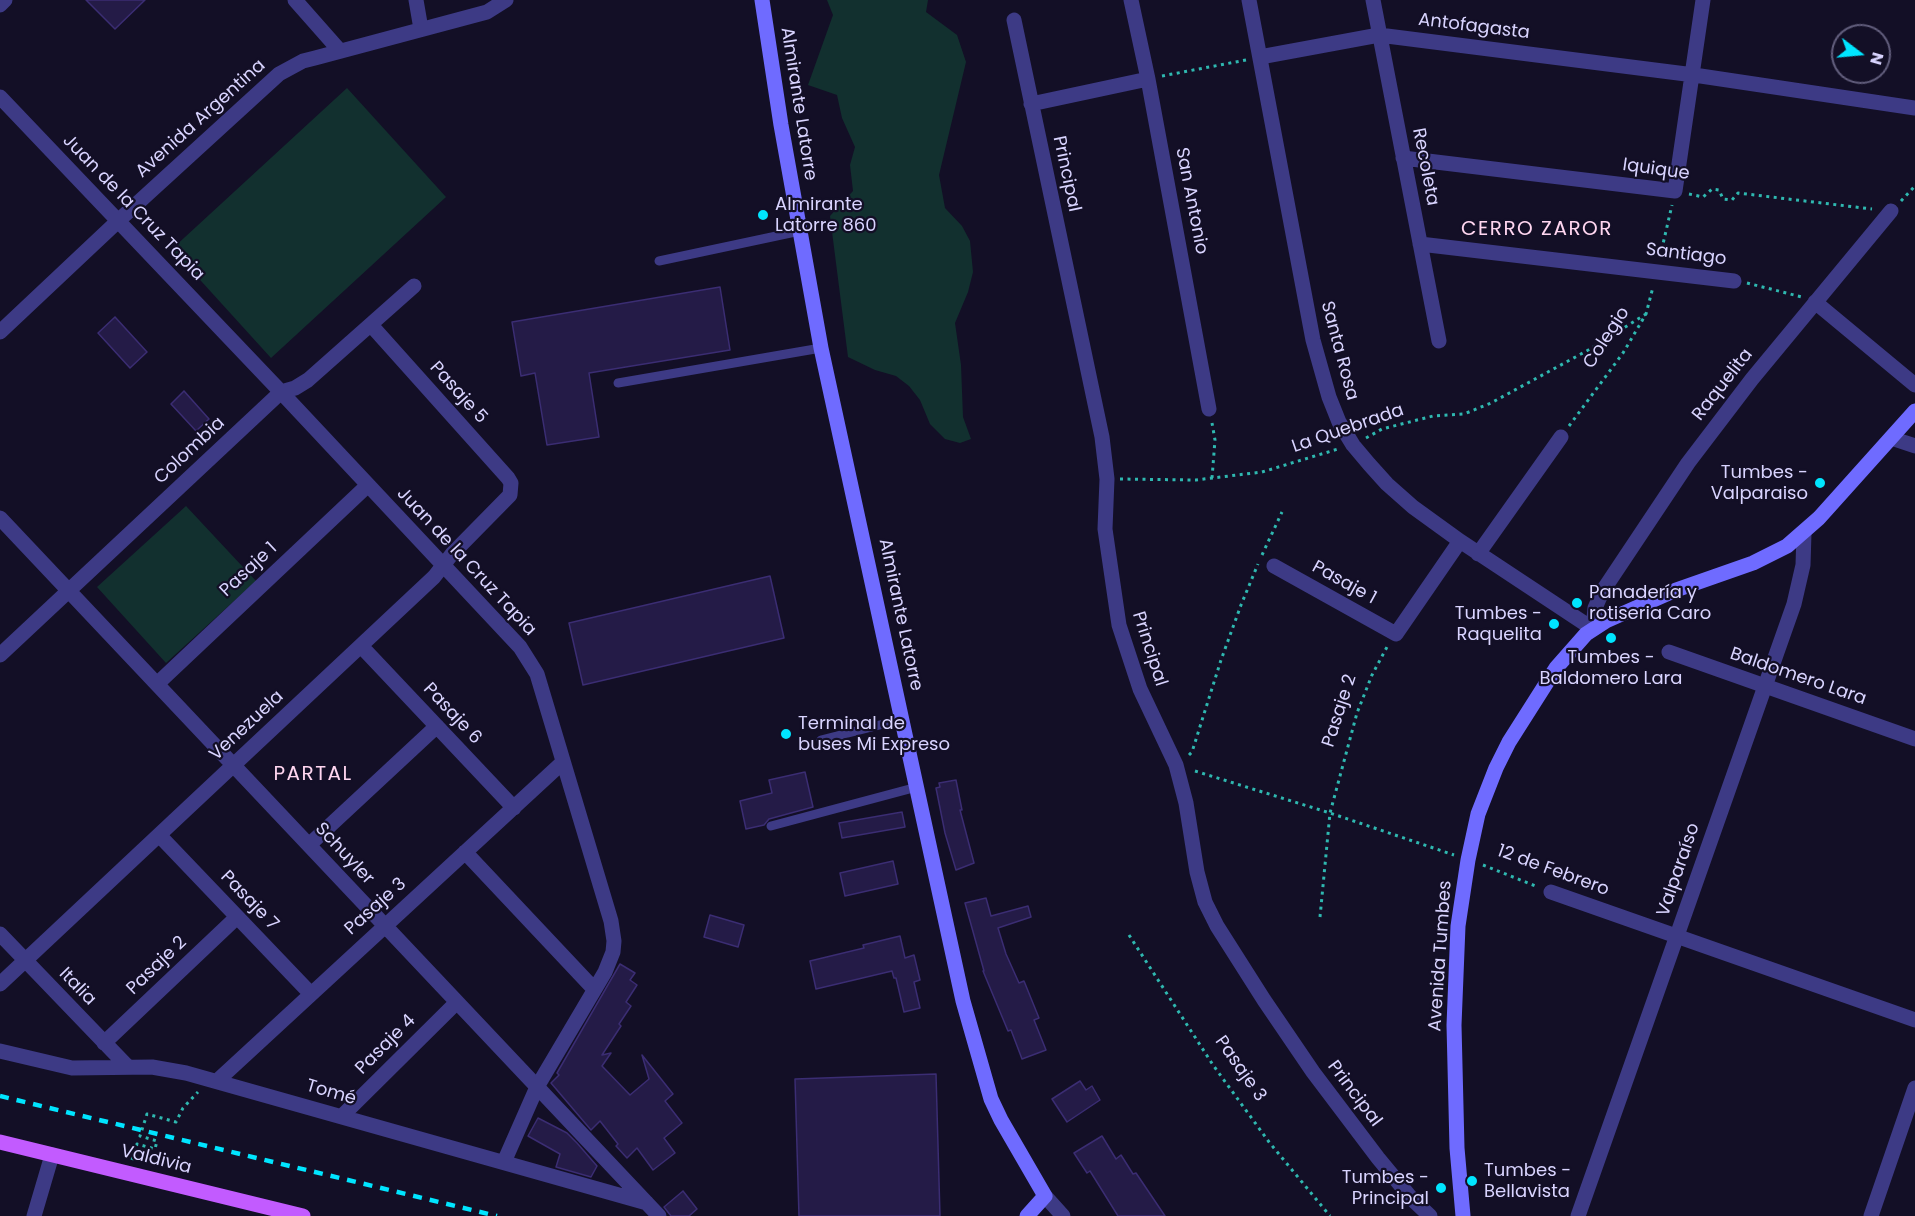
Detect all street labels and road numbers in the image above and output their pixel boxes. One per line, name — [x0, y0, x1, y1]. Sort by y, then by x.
street label: Antofagasta — [1417, 9, 1531, 45]
street label: Almirante Latorre — [775, 26, 821, 182]
street label: Avenida Argentina — [132, 55, 270, 183]
street label: Recoleta — [1407, 126, 1443, 208]
street label: Juan de la Cruz Tapia — [58, 130, 208, 286]
street label: Principal — [1047, 134, 1085, 214]
street label: San Antonio — [1170, 146, 1212, 256]
street label: Iquique — [1621, 155, 1691, 185]
street label: Santiago — [1644, 239, 1728, 271]
street label: Santa Rosa — [1315, 299, 1363, 403]
street label: Colegio — [1579, 303, 1635, 373]
street label: Raquelita — [1688, 345, 1758, 425]
street label: Pasaje 5 — [425, 358, 491, 428]
street label: La Quebrada — [1289, 400, 1407, 458]
street label: Colombia — [150, 413, 230, 489]
street label: Juan de la Cruz Tapia — [392, 483, 540, 641]
street label: Almirante Latorre — [873, 537, 927, 693]
street label: Pasaje 1 — [216, 538, 282, 602]
street label: Pasaje 1 — [1308, 557, 1380, 609]
street label: Principal — [1127, 609, 1171, 689]
street label: Baldomero Lara — [1727, 644, 1869, 710]
street label: Pasaje 2 — [1318, 672, 1362, 750]
street label: Pasaje 6 — [418, 679, 486, 749]
street label: Venezuela — [205, 686, 289, 766]
street label: Schuyler — [310, 818, 378, 890]
street label: Valparaíso — [1653, 820, 1705, 920]
street label: 12 de Febrero — [1494, 841, 1612, 901]
street label: Pasaje 7 — [215, 867, 283, 935]
street label: Pasaje 3 — [341, 874, 411, 940]
street label: Avenida Tumbes — [1425, 880, 1457, 1032]
street label: Pasaje 2 — [123, 932, 191, 1000]
street label: Italia — [54, 964, 100, 1010]
street label: Pasaje 4 — [352, 1011, 420, 1079]
street label: Pasaje 3 — [1210, 1032, 1270, 1106]
street label: Principal — [1322, 1057, 1386, 1131]
street label: Tomé — [304, 1076, 358, 1110]
street label: Valdivia — [118, 1141, 194, 1179]

